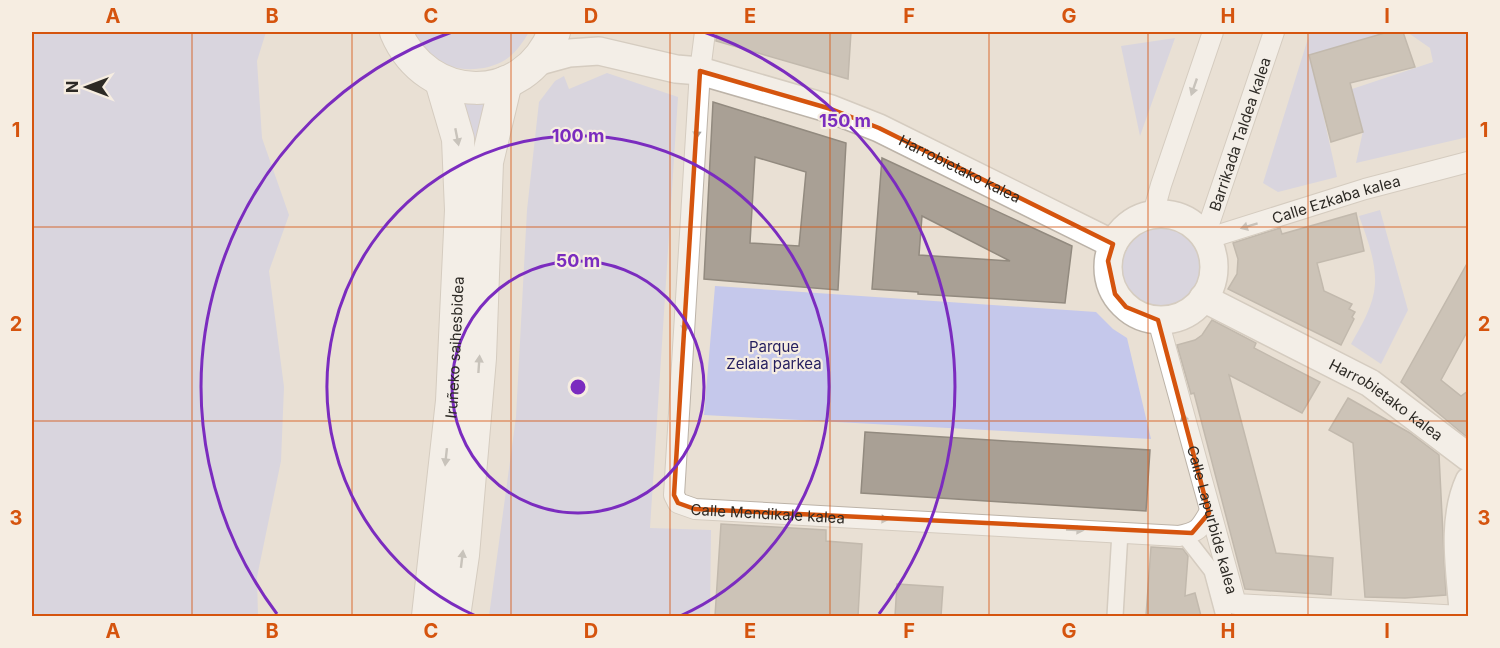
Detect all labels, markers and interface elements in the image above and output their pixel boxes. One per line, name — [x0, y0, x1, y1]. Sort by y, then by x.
text: A — [106, 4, 121, 28]
text: B — [265, 4, 279, 28]
text: C — [424, 4, 438, 28]
text: D — [584, 4, 598, 28]
text: E — [744, 4, 756, 28]
text: F — [903, 4, 915, 28]
text: G — [1061, 4, 1077, 28]
text: H — [1221, 4, 1235, 28]
text: I — [1384, 4, 1390, 28]
street label: Barrikada Taldea kalea — [1205, 55, 1274, 213]
north arrow — [57, 57, 117, 117]
one-way arrow — [1189, 78, 1199, 96]
text: N — [62, 81, 82, 93]
text: 150 m — [819, 110, 871, 131]
text: 1 — [12, 118, 20, 142]
text: 1 — [1480, 118, 1488, 142]
one-way arrow — [692, 120, 701, 139]
text: 100 m — [552, 125, 604, 146]
one-way arrow — [453, 128, 462, 147]
street label: Harrobietako kalea — [896, 130, 1024, 206]
street label: Calle Ezkaba kalea — [1269, 171, 1402, 227]
one-way arrow — [1240, 222, 1258, 231]
text: 50 m — [556, 250, 600, 271]
street label: Iruñeko saihesbidea — [441, 276, 467, 419]
text: 2 — [10, 312, 22, 336]
text: 2 — [1478, 312, 1490, 336]
one-way arrow — [680, 315, 689, 334]
park label: Parque Zelaia parkea — [726, 337, 822, 373]
street label: Harrobietako kalea — [1326, 354, 1447, 444]
one-way arrow — [475, 355, 484, 374]
centre of rings — [568, 377, 588, 397]
one-way arrow — [1180, 413, 1189, 431]
street label: Calle Lapurbide kalea — [1183, 443, 1242, 596]
one-way arrow — [441, 448, 450, 467]
street label: Calle Mendikale kalea — [690, 499, 846, 527]
text: 3 — [10, 506, 22, 530]
text: 3 — [1478, 506, 1490, 530]
one-way arrow — [871, 515, 890, 524]
one-way arrow — [1066, 525, 1085, 535]
one-way arrow — [457, 549, 467, 568]
text: A — [106, 619, 121, 643]
text: B — [265, 619, 279, 643]
text: C — [424, 619, 438, 643]
text: D — [584, 619, 598, 643]
text: E — [744, 619, 756, 643]
text: F — [903, 619, 915, 643]
text: G — [1061, 619, 1077, 643]
text: H — [1221, 619, 1235, 643]
text: I — [1384, 619, 1390, 643]

